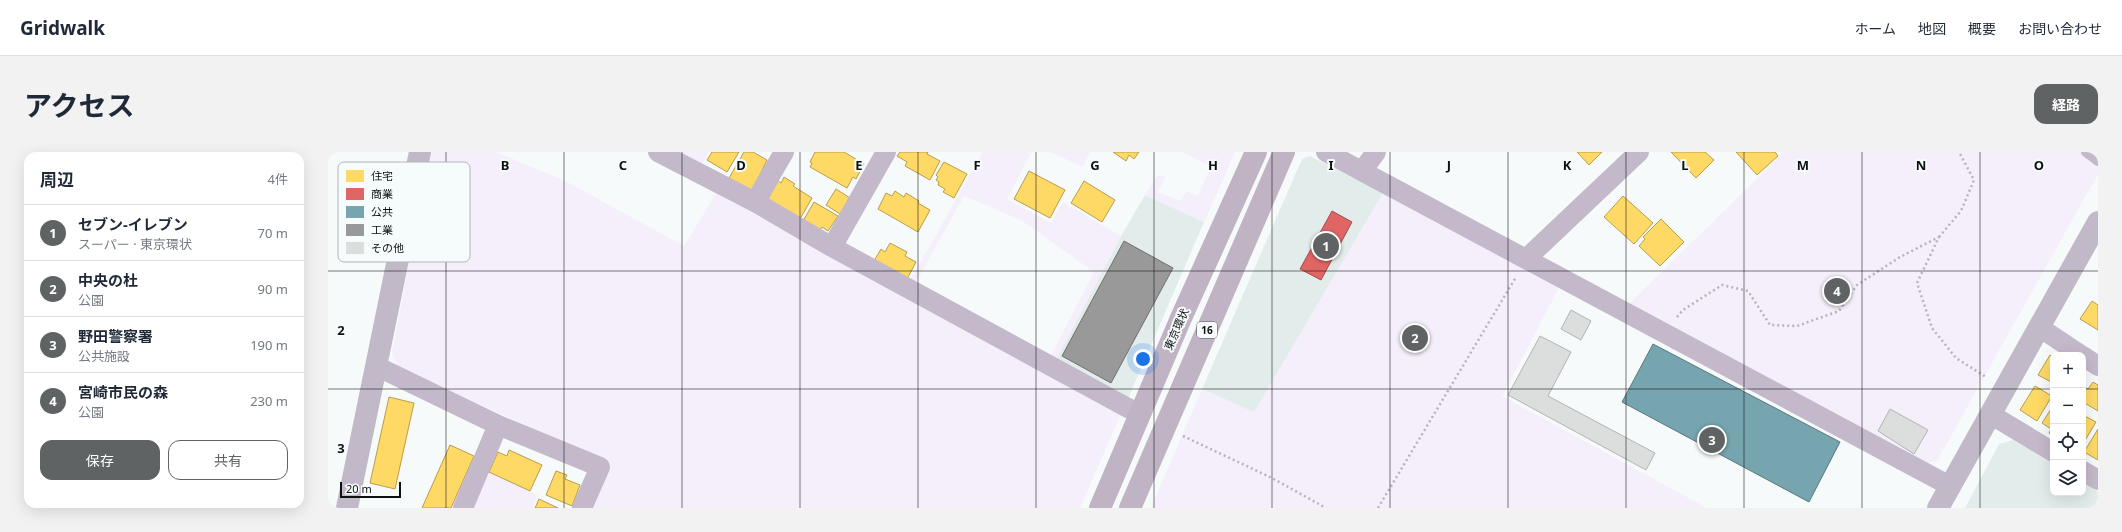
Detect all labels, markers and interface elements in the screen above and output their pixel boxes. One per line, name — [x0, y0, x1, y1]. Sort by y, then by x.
text: Gridwalk — [20, 15, 105, 41]
text: ホーム — [1854, 19, 1896, 38]
text: 地図 — [1918, 19, 1946, 38]
text: 概要 — [1968, 19, 1996, 38]
text: お問い合わせ — [2018, 19, 2102, 38]
button: 経路 — [2034, 84, 2098, 124]
text: アクセス — [24, 86, 135, 124]
text: B — [501, 156, 509, 174]
text: C — [619, 156, 627, 174]
text: D — [736, 156, 746, 174]
text: E — [855, 156, 863, 174]
text: F — [973, 156, 981, 174]
text: G — [1090, 156, 1100, 174]
text: H — [1208, 156, 1218, 174]
text: I — [1328, 156, 1334, 174]
text: J — [1446, 156, 1451, 174]
text: K — [1563, 156, 1572, 174]
text: L — [1681, 156, 1689, 174]
text: M — [1797, 156, 1809, 174]
text: N — [1916, 156, 1926, 174]
text: O — [2034, 156, 2044, 174]
legend — [338, 162, 470, 262]
text: 周辺 — [40, 168, 74, 191]
text: 住宅 — [371, 168, 393, 183]
text: 4件 — [268, 170, 288, 188]
text: 商業 — [371, 186, 393, 201]
text: 公共 — [371, 204, 393, 219]
text: セブン-イレブン — [78, 214, 188, 234]
text: 工業 — [371, 222, 393, 237]
text: 1 — [49, 224, 57, 242]
text: 70 m — [258, 224, 288, 242]
pin: 1 — [1313, 231, 1339, 261]
text: スーパー · 東京環状 — [78, 235, 192, 253]
text: その他 — [371, 240, 404, 255]
text: 中央の杜 — [78, 270, 138, 290]
pin: 4 — [1824, 276, 1850, 306]
text: 2 — [49, 280, 57, 298]
text: 90 m — [258, 280, 288, 298]
text: 公園 — [78, 291, 104, 309]
street label: 東京環状 — [1160, 305, 1192, 352]
text: 2 — [337, 321, 345, 339]
road number: 16 — [1197, 322, 1217, 338]
pin: 2 — [1402, 323, 1428, 353]
text: 野田警察署 — [78, 326, 153, 346]
text: 3 — [49, 336, 57, 354]
text: 190 m — [250, 336, 288, 354]
text: 公共施設 — [78, 347, 130, 365]
your location — [1133, 349, 1153, 369]
map controls — [2050, 352, 2086, 496]
button: + — [2050, 352, 2086, 388]
text: 宮崎市民の森 — [78, 382, 168, 402]
button: − — [2050, 388, 2086, 424]
text: 4 — [49, 392, 57, 410]
text: 230 m — [250, 392, 288, 410]
text: 公園 — [78, 403, 104, 421]
button: locate — [2050, 424, 2086, 460]
pin: 3 — [1699, 425, 1725, 455]
text: 3 — [337, 439, 345, 457]
button: 保存 — [40, 440, 160, 480]
button: 共有 — [168, 440, 288, 480]
button: layers — [2050, 460, 2086, 496]
scale bar — [340, 480, 401, 499]
text: 20 m — [346, 481, 372, 496]

